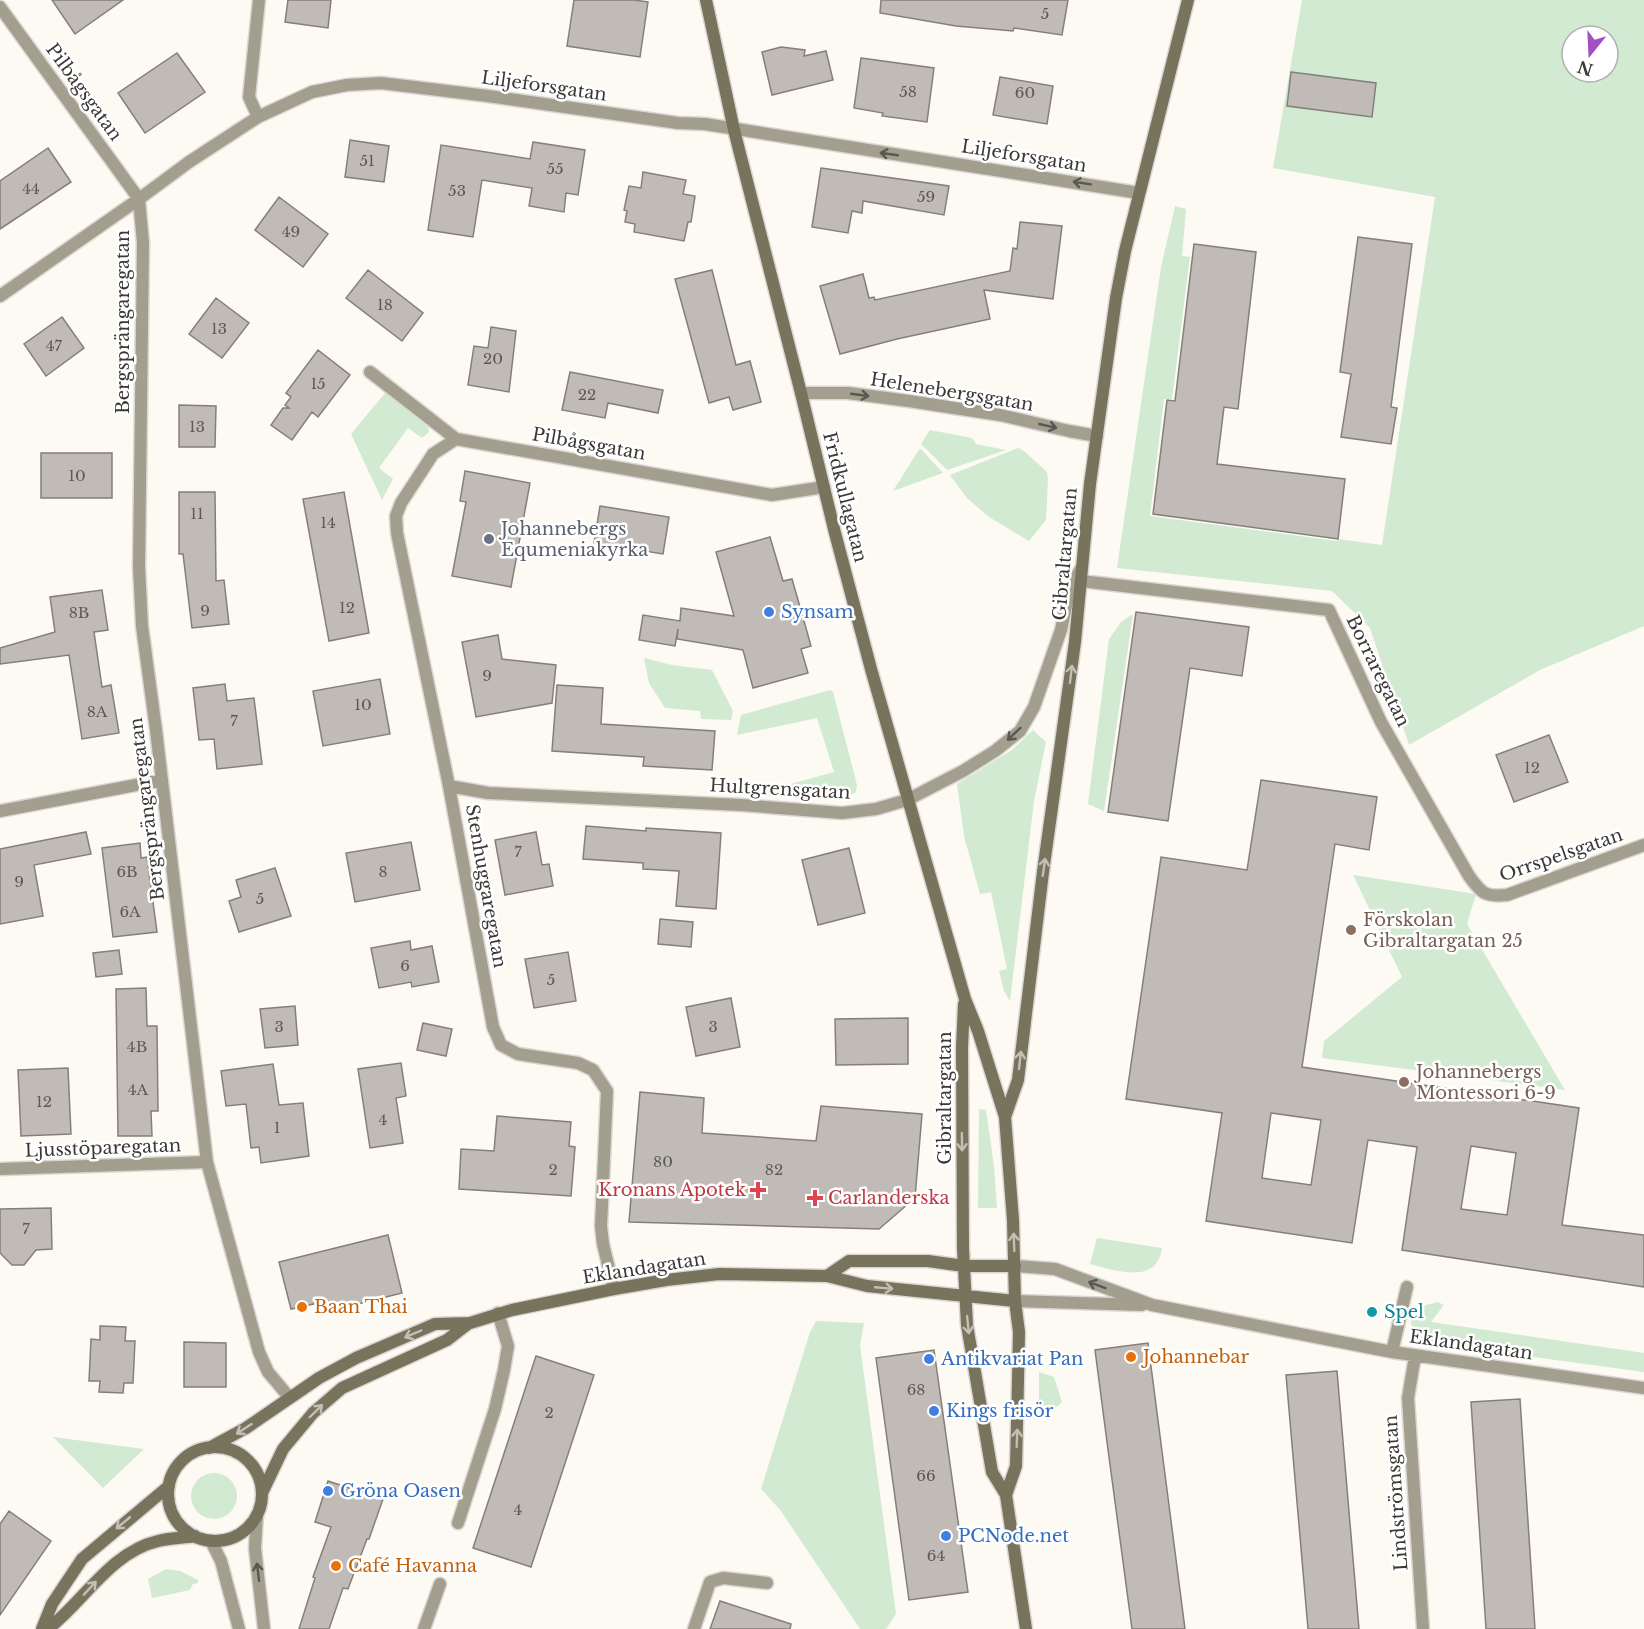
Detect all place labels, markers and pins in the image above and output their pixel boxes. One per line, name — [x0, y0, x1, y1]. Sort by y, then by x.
place label: Johannebergs Equmeniakyrka — [499, 518, 648, 561]
marker: Johannebergs Equmeniakyrka — [482, 532, 496, 546]
place label: Synsam — [781, 601, 854, 623]
marker: Synsam — [762, 605, 776, 619]
place label: Förskolan Gibraltargatan 25 — [1363, 909, 1523, 952]
marker: Förskolan Gibraltargatan 25 — [1344, 923, 1358, 937]
place label: Johannebergs Montessori 6-9 — [1414, 1061, 1556, 1104]
marker: Johannebergs Montessori 6-9 — [1397, 1075, 1411, 1089]
place label: Kronans Apotek — [598, 1179, 746, 1201]
marker: Kronans Apotek — [751, 1183, 765, 1197]
place label: Carlanderska — [828, 1187, 950, 1209]
marker: Carlanderska — [806, 1189, 824, 1207]
place label: Baan Thai — [314, 1296, 408, 1318]
marker: Baan Thai — [295, 1300, 309, 1314]
place label: Spel — [1384, 1301, 1424, 1323]
marker: Spel — [1365, 1305, 1379, 1319]
place label: Johannebar — [1141, 1346, 1250, 1368]
place label: Antikvariat Pan — [940, 1348, 1083, 1370]
marker: Johannebar — [1124, 1350, 1138, 1364]
marker: Antikvariat Pan — [922, 1352, 936, 1366]
place label: Kings frisör — [946, 1400, 1054, 1422]
marker: Kings frisör — [927, 1404, 941, 1418]
place label: Gröna Oasen — [340, 1480, 461, 1502]
marker: Gröna Oasen — [321, 1484, 335, 1498]
place label: PCNode.net — [958, 1525, 1069, 1547]
marker: PCNode.net — [939, 1529, 953, 1543]
place label: Café Havanna — [348, 1555, 477, 1577]
marker: Café Havanna — [329, 1559, 343, 1573]

